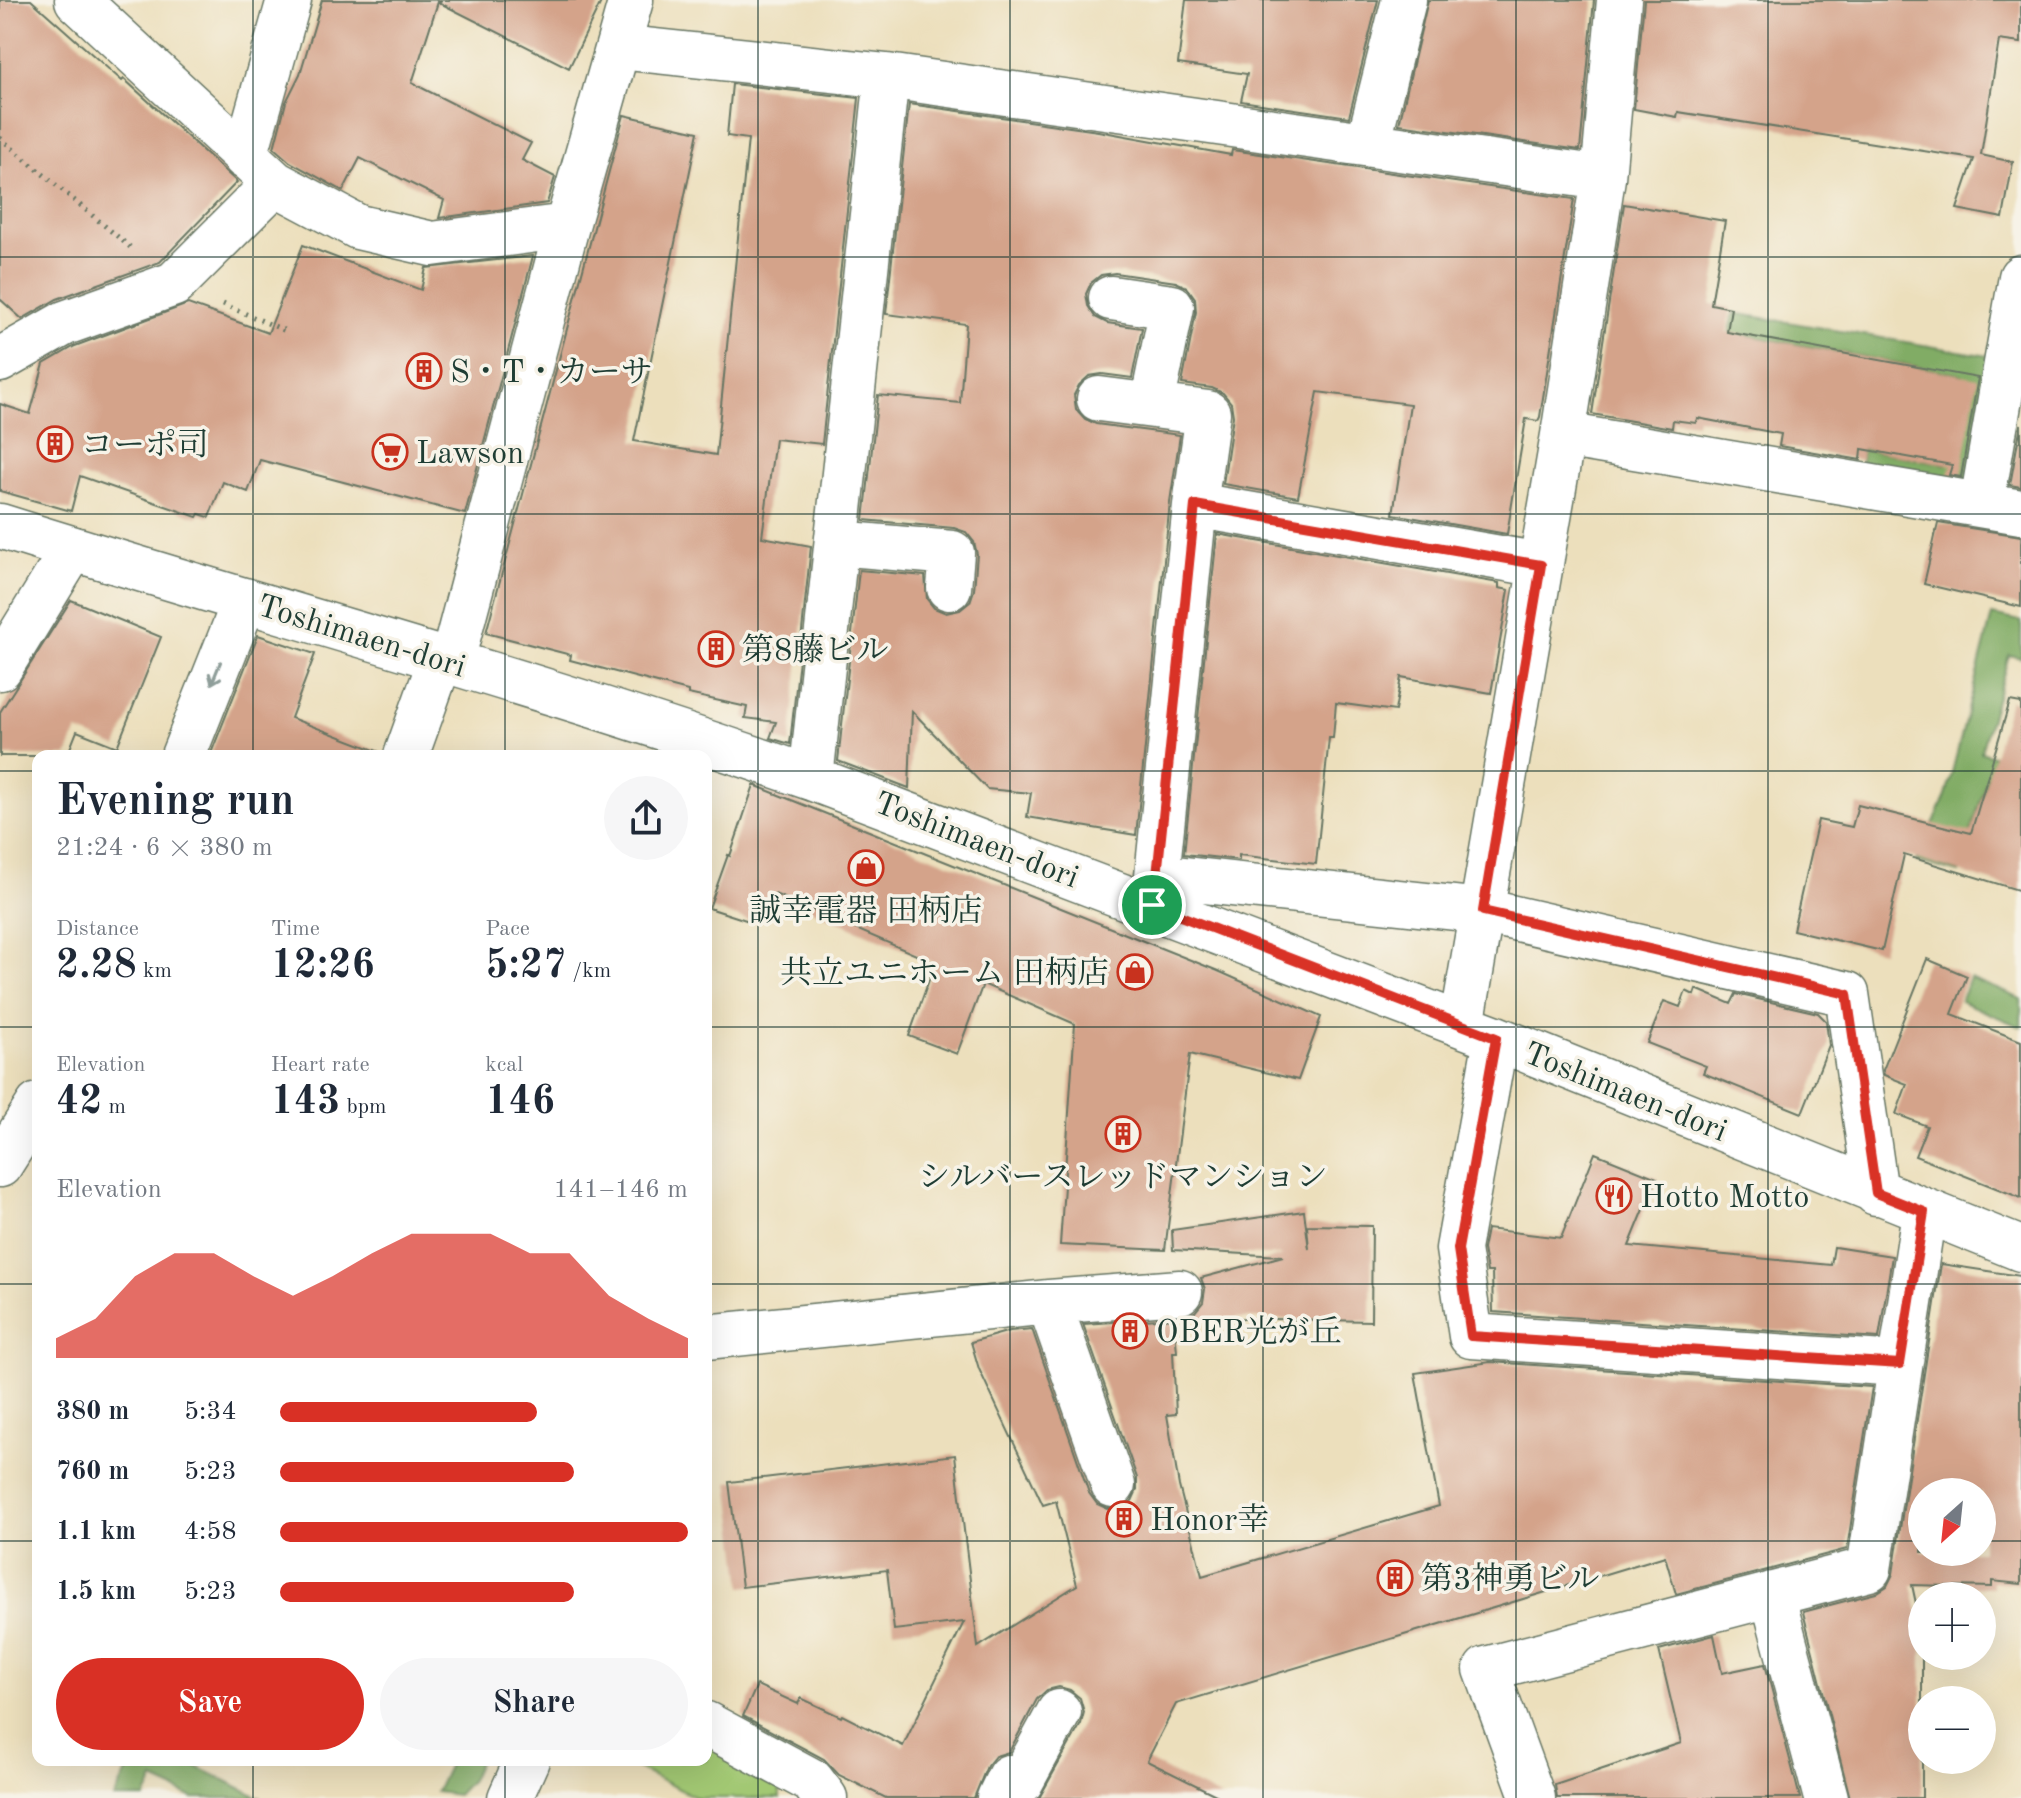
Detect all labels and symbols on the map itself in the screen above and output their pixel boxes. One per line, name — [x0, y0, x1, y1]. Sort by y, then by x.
building icon: S・T・カーサ — [405, 352, 443, 390]
place label: S・T・カーサ — [450, 357, 653, 390]
building icon: コーポ司 — [36, 425, 74, 463]
place label: コーポ司 — [81, 428, 209, 463]
supermarket icon: Lawson — [371, 433, 409, 471]
place label: Lawson — [416, 439, 524, 471]
street label: Toshimaen-dori — [253, 591, 469, 685]
building icon: 第8藤ビル — [697, 630, 735, 668]
place label: 第8藤ビル — [742, 632, 889, 668]
one-way arrow — [208, 660, 222, 685]
street label: Toshimaen-dori — [869, 788, 1082, 895]
shop icon: 誠幸電器 田柄店 — [847, 849, 885, 887]
pin — [1118, 871, 1186, 939]
place label: 誠幸電器 田柄店 — [750, 894, 982, 929]
shop icon: 共立ユニホーム 田柄店 — [1116, 953, 1154, 991]
place label: 共立ユニホーム 田柄店 — [780, 956, 1109, 991]
street label: Toshimaen-dori — [1519, 1039, 1731, 1149]
building icon: シルバースレッドマンション — [1104, 1115, 1142, 1153]
place label: シルバースレッドマンション — [918, 1162, 1328, 1195]
restaurant icon: Hotto Motto — [1595, 1177, 1633, 1215]
place label: Hotto Motto — [1640, 1183, 1809, 1215]
building icon: OBER光が丘 — [1111, 1312, 1149, 1350]
place label: OBER光が丘 — [1156, 1315, 1341, 1350]
north arrow — [1908, 1478, 1996, 1566]
building icon: Honor幸 — [1105, 1500, 1143, 1538]
place label: Honor幸 — [1150, 1503, 1269, 1538]
building icon: 第3神勇ビル — [1376, 1559, 1414, 1597]
place label: 第3神勇ビル — [1421, 1562, 1600, 1597]

